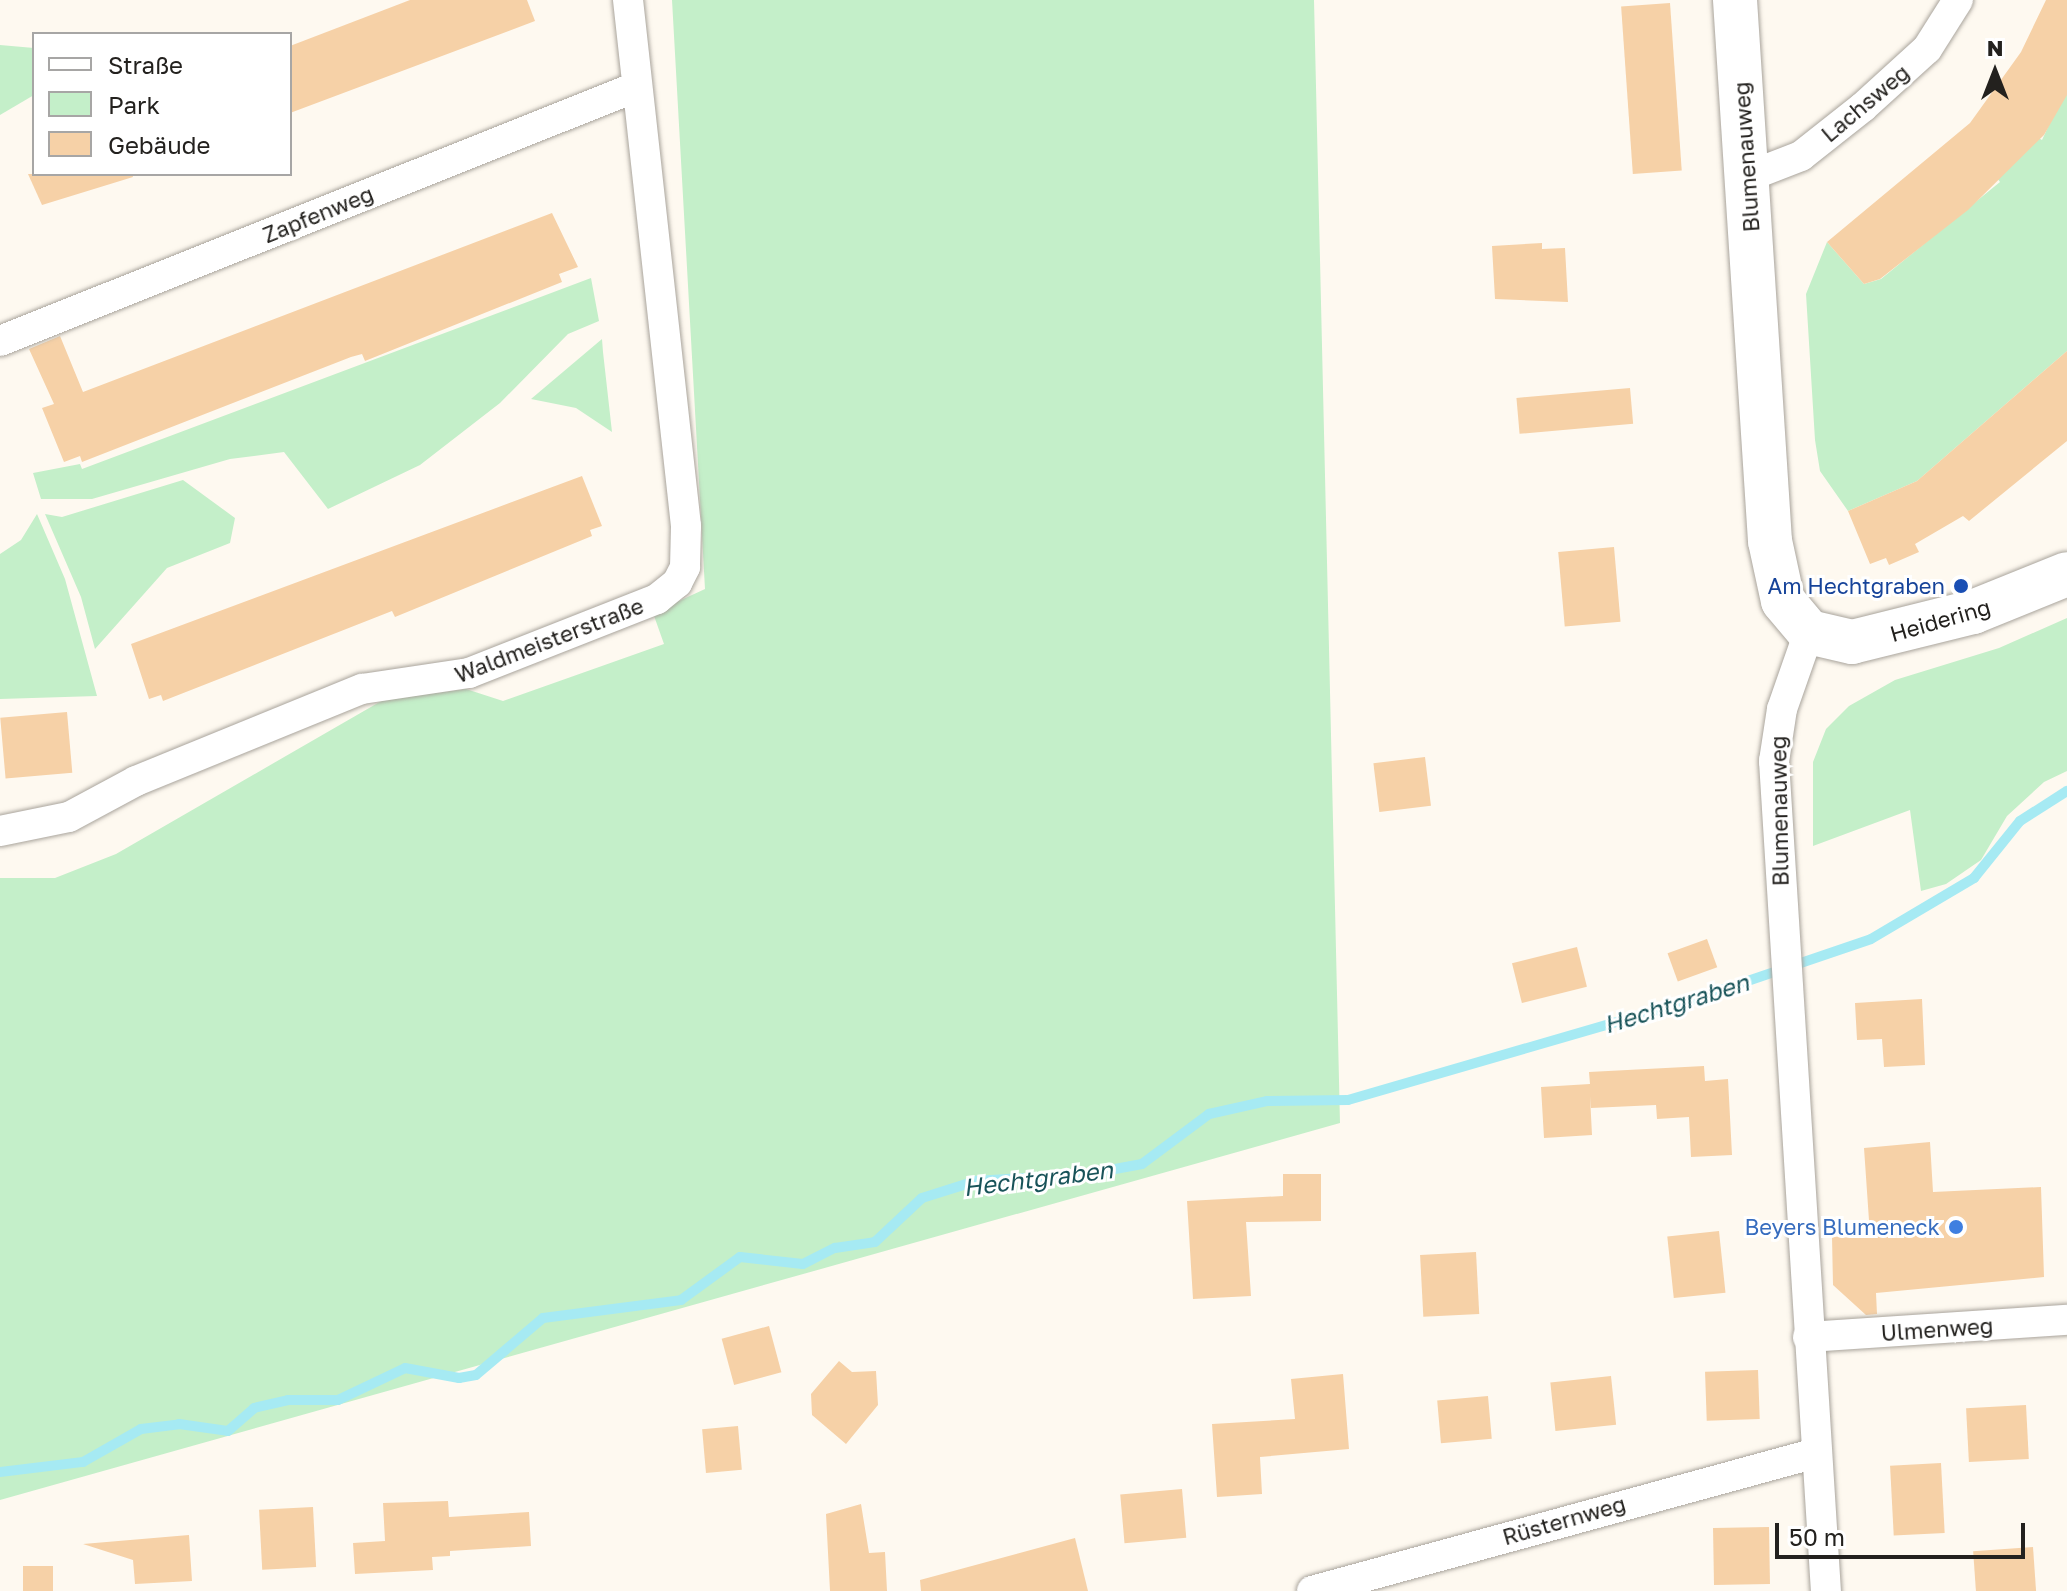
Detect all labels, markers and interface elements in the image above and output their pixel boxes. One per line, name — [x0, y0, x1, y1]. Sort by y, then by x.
legend — [32, 32, 292, 176]
north arrow — [1955, 32, 2035, 112]
text: N — [1987, 34, 2003, 61]
text: Straße — [108, 50, 183, 79]
street label: Lachsweg — [1816, 59, 1914, 147]
street label: Blumenauweg — [1728, 81, 1764, 233]
text: Park — [108, 90, 160, 119]
text: Gebäude — [108, 130, 210, 159]
street label: Zapfenweg — [259, 180, 377, 248]
place label: Am Hechtgraben — [1768, 573, 1945, 599]
marker: Am Hechtgraben — [1952, 577, 1970, 595]
street label: Waldmeisterstraße — [451, 592, 647, 688]
street label: Heidering — [1887, 593, 1993, 647]
street label: Blumenauweg — [1764, 736, 1794, 886]
water label: Hechtgraben — [1600, 967, 1752, 1039]
water label: Hechtgraben — [962, 1155, 1114, 1201]
place label: Beyers Blumeneck — [1745, 1214, 1940, 1240]
marker: Beyers Blumeneck — [1947, 1218, 1965, 1236]
street label: Ulmenweg — [1880, 1312, 1994, 1346]
street label: Rüsternweg — [1499, 1490, 1629, 1550]
scale bar — [1779, 1507, 2029, 1557]
text: 50 m — [1789, 1522, 1845, 1551]

